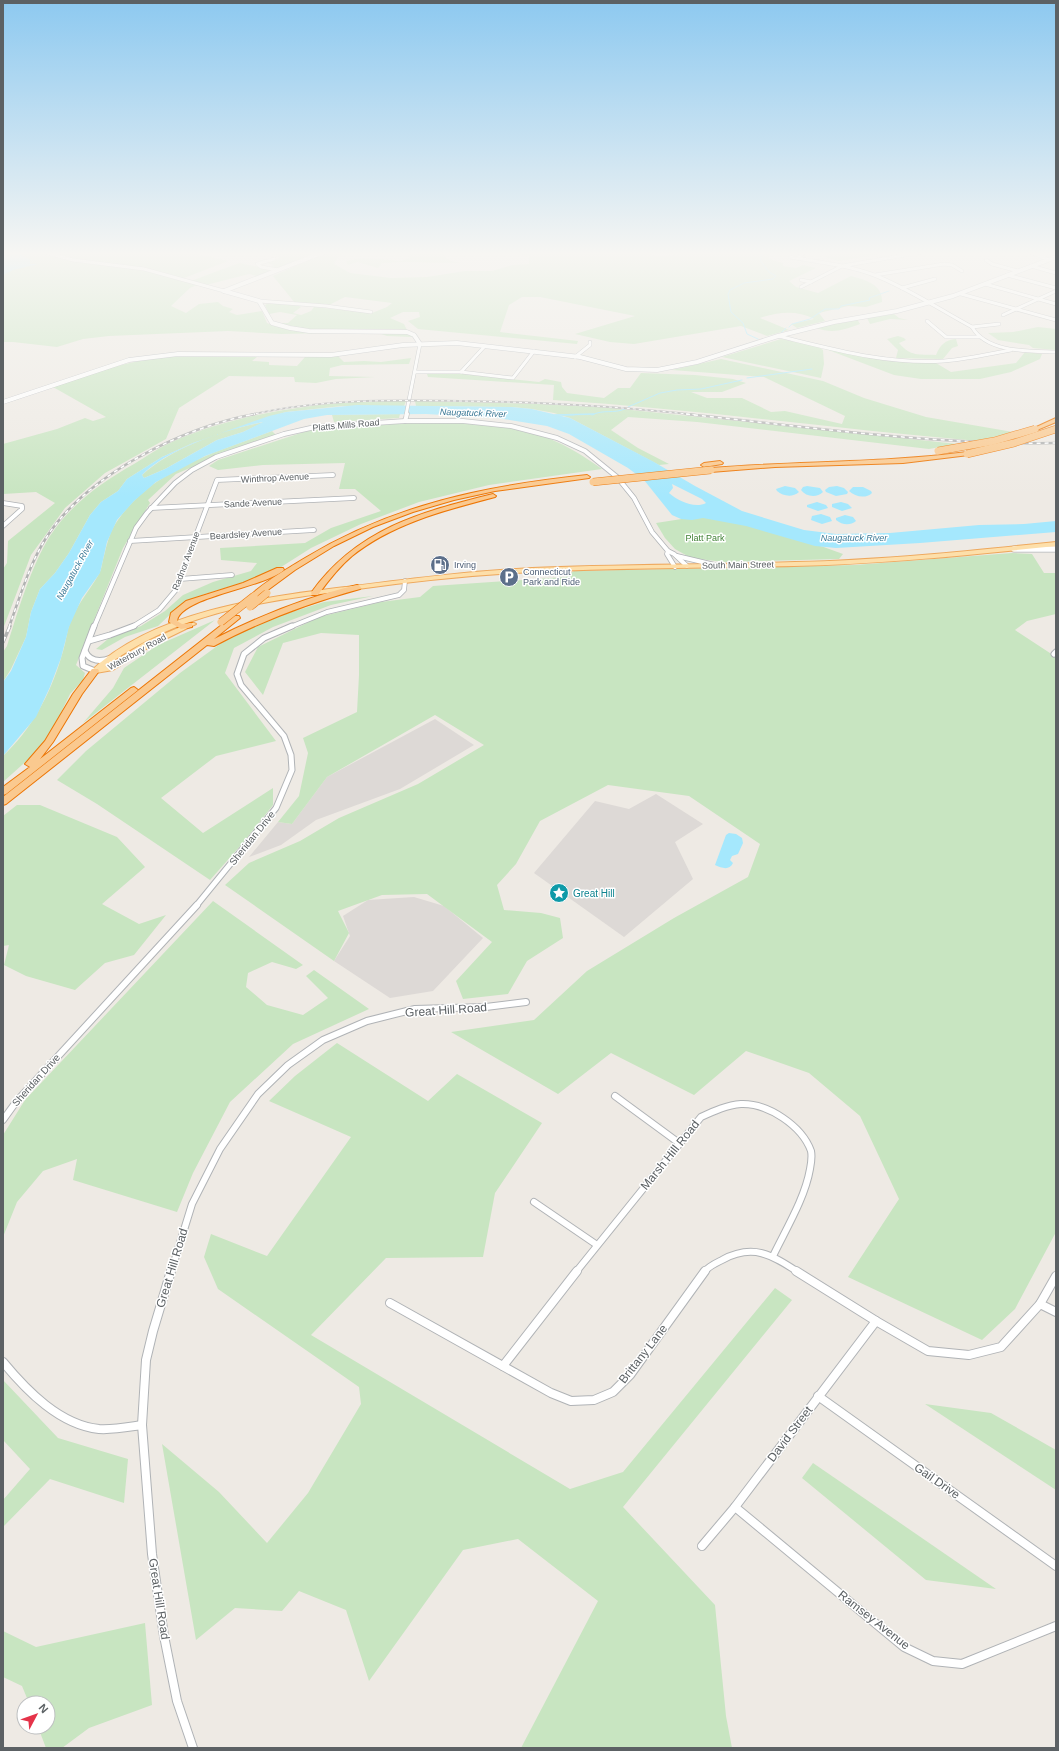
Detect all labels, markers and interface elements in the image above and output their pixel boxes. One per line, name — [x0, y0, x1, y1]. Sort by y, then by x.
water label: Naugatuck River — [440, 407, 507, 419]
street label: Platts Mills Road — [312, 417, 380, 433]
street label: Winthrop Avenue — [241, 471, 309, 485]
street label: Sande Avenue — [224, 496, 282, 510]
street label: Beardsley Avenue — [210, 526, 282, 542]
street label: Radnor Avenue — [170, 530, 202, 592]
park label: Platt Park — [685, 533, 725, 543]
water label: Naugatuck River — [821, 533, 888, 543]
water label: Naugatuck River — [54, 538, 96, 602]
fuel station icon: Irving — [429, 554, 451, 576]
street label: South Main Street — [702, 559, 775, 571]
place label: Irving — [454, 560, 476, 570]
parking icon: Connecticut Park and Ride — [498, 566, 520, 588]
place label: Connecticut Park and Ride — [523, 567, 580, 587]
street label: Waterbury Road — [106, 632, 168, 672]
street label: Sheridan Drive — [227, 809, 277, 867]
place icon: Great Hill — [548, 882, 570, 904]
place label: Great Hill — [573, 888, 615, 899]
street label: Great Hill Road — [405, 1000, 487, 1020]
street label: Sheridan Drive — [10, 1051, 63, 1108]
street label: Marsh Hill Road — [638, 1117, 702, 1193]
street label: Great Hill Road — [153, 1227, 191, 1309]
street label: Brittany Lane — [616, 1322, 670, 1386]
street label: David Street — [765, 1403, 816, 1465]
street label: Gail Drive — [911, 1460, 963, 1502]
street label: Great Hill Road — [146, 1557, 172, 1641]
street label: Ramsey Avenue — [835, 1588, 913, 1653]
north arrow — [16, 1695, 56, 1735]
text: N — [36, 1702, 51, 1715]

